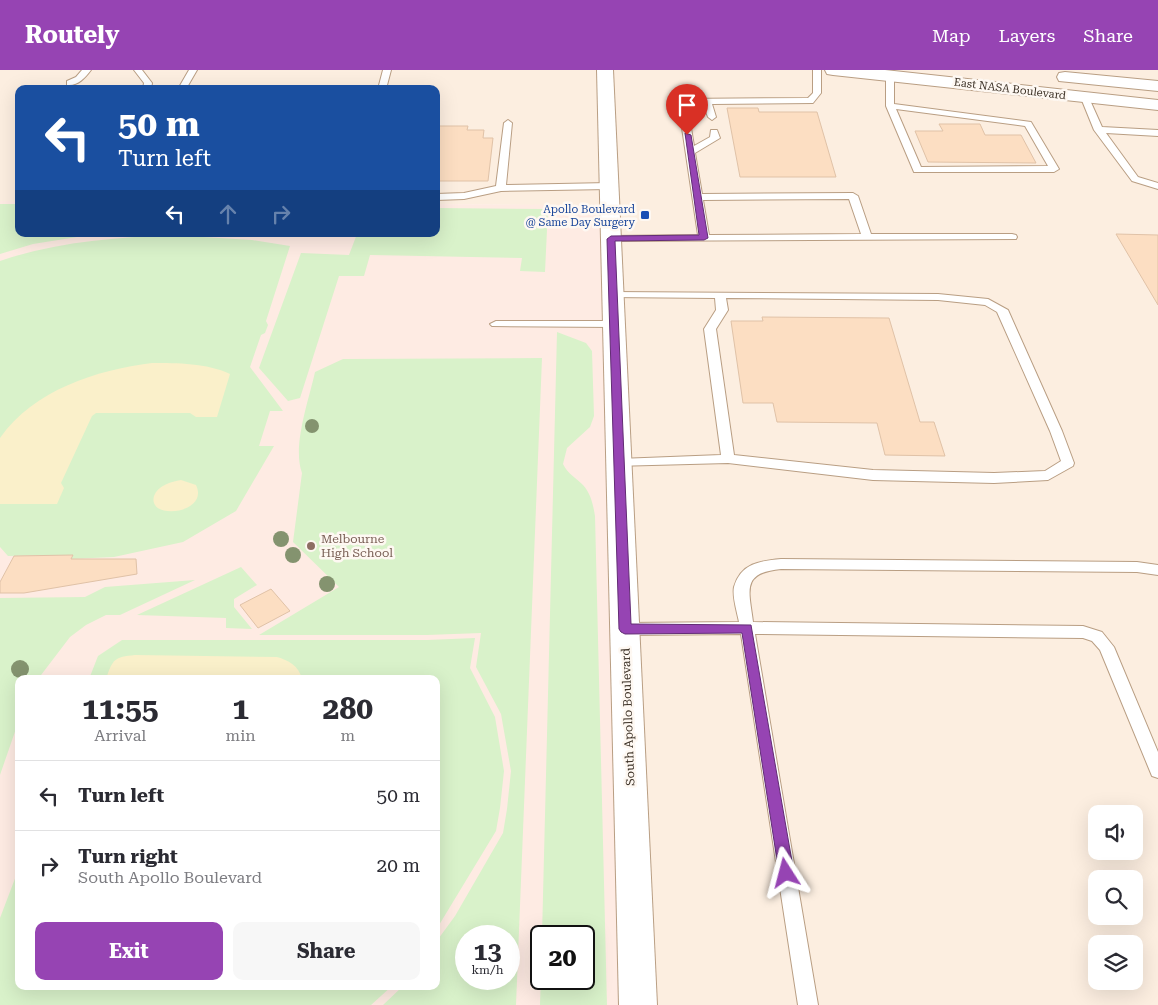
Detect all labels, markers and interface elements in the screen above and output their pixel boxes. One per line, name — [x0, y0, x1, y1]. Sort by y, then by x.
text: Routely — [25, 21, 120, 49]
text: Map — [932, 25, 971, 46]
text: Layers — [999, 25, 1055, 46]
text: Share — [1083, 25, 1133, 46]
street label: East NASA Boulevard — [953, 76, 1067, 102]
pin — [666, 84, 708, 135]
icon: arrive — [673, 91, 701, 119]
text: 50 m — [118, 104, 200, 145]
icon: left — [35, 105, 100, 170]
text: Turn left — [118, 146, 211, 171]
icon: left — [161, 200, 189, 228]
icon: ahead — [214, 200, 242, 228]
icon: right — [267, 200, 295, 228]
place label: Apollo Boulevard @ Same Day Surgery — [526, 203, 635, 229]
marker: Apollo Boulevard @ Same Day Surgery — [639, 209, 651, 221]
place label: Melbourne High School — [321, 532, 393, 560]
marker: Melbourne High School — [305, 540, 317, 552]
street label: South Apollo Boulevard — [619, 648, 637, 786]
text: 11:55 — [82, 691, 159, 726]
text: 1 — [232, 691, 249, 726]
text: 280 — [323, 691, 373, 726]
text: Arrival — [94, 726, 146, 745]
text: min — [226, 726, 256, 745]
text: m — [340, 726, 355, 745]
icon: left — [35, 782, 63, 810]
text: Turn left — [78, 784, 164, 807]
text: 50 m — [377, 784, 420, 807]
map controls — [1088, 805, 1143, 990]
button: sound — [1088, 805, 1143, 860]
text: Turn right — [78, 845, 178, 868]
position arrow — [759, 846, 811, 898]
icon: right — [35, 852, 63, 880]
text: 20 m — [377, 854, 420, 877]
text: South Apollo Boulevard — [78, 868, 262, 887]
button: search — [1088, 870, 1143, 925]
button: Exit — [35, 922, 223, 980]
button: Share — [233, 922, 420, 980]
speed limit sign: 20 — [530, 925, 595, 990]
button: layers — [1088, 935, 1143, 990]
text: 13 — [473, 937, 502, 966]
text: km/h — [471, 963, 504, 977]

